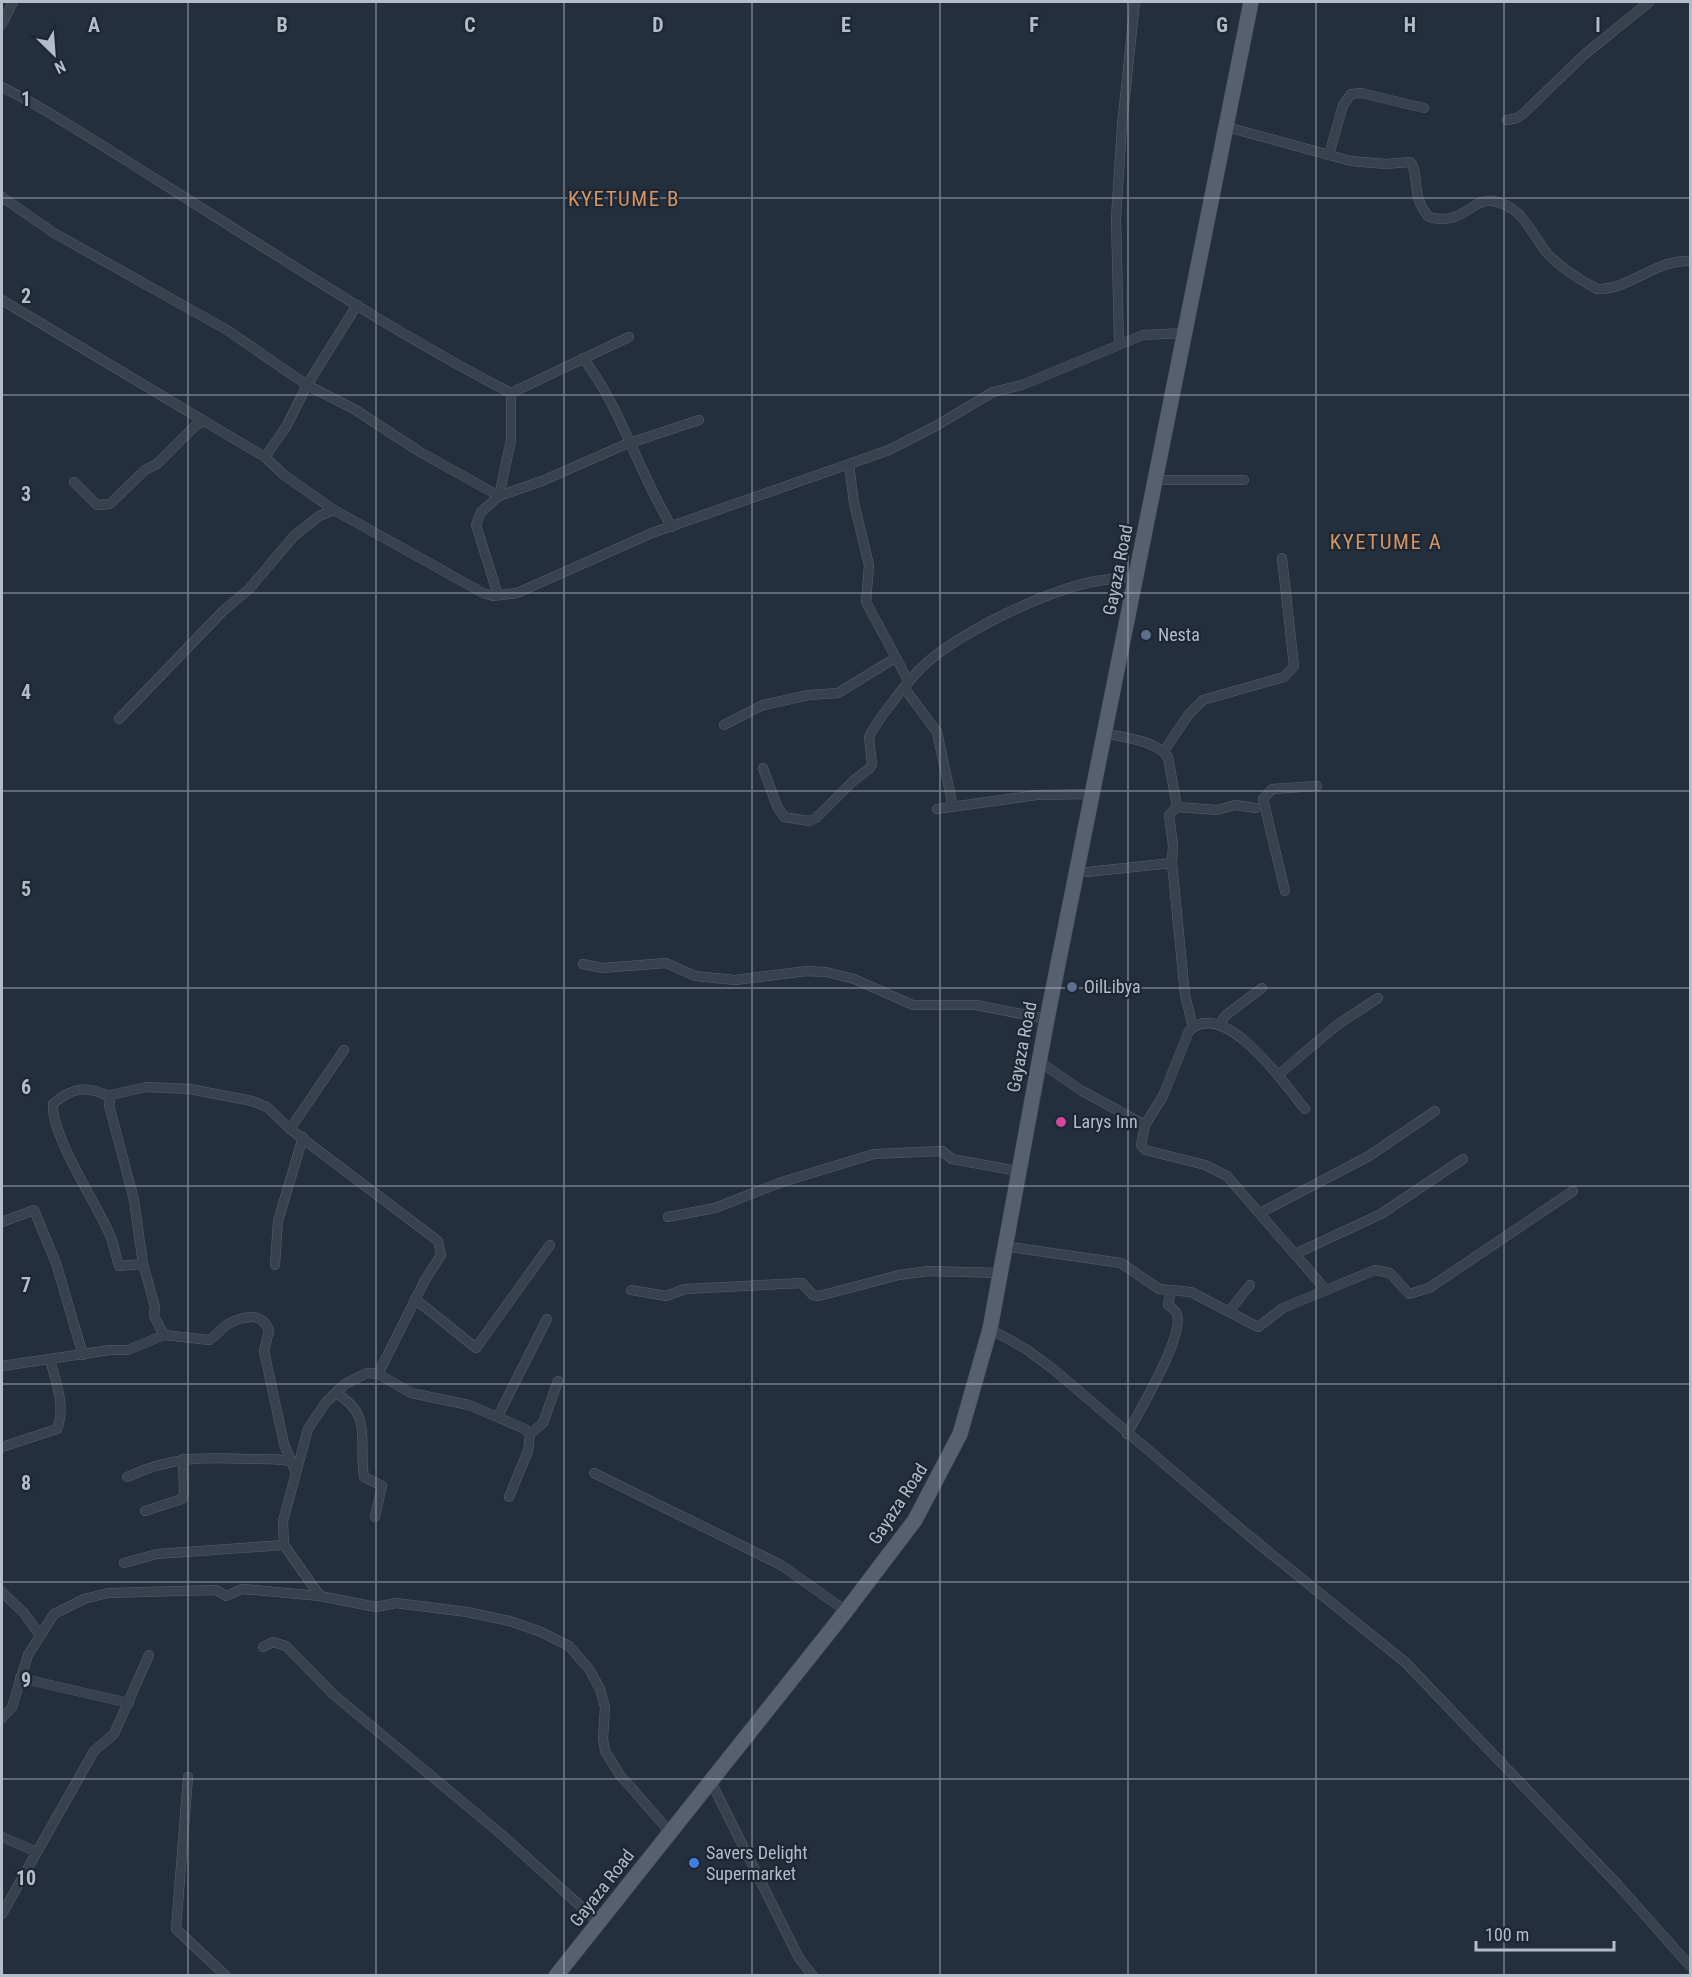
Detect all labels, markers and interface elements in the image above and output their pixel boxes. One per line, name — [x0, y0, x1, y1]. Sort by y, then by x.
text: A — [88, 13, 100, 37]
text: B — [276, 13, 288, 37]
text: C — [464, 13, 476, 37]
text: D — [652, 13, 664, 37]
text: E — [841, 13, 851, 37]
text: F — [1029, 13, 1039, 37]
text: G — [1216, 13, 1228, 37]
text: H — [1404, 13, 1416, 37]
text: I — [1595, 13, 1601, 37]
north arrow — [24, 24, 84, 84]
text: N — [52, 56, 69, 78]
text: 1 — [21, 87, 31, 111]
district label: KYETUME B — [568, 187, 680, 211]
text: 2 — [21, 284, 31, 308]
text: 3 — [21, 482, 31, 506]
street label: Gayaza Road — [1098, 523, 1137, 617]
district label: KYETUME A — [1330, 530, 1442, 554]
place label: Nesta — [1158, 624, 1200, 645]
marker: Nesta — [1139, 628, 1153, 642]
text: 4 — [21, 680, 31, 704]
text: 5 — [21, 877, 31, 901]
place label: OilLibya — [1084, 976, 1141, 997]
marker: OilLibya — [1065, 980, 1079, 994]
street label: Gayaza Road — [1002, 1000, 1041, 1094]
text: 6 — [21, 1075, 31, 1099]
place label: Larys Inn — [1073, 1111, 1138, 1132]
marker: Larys Inn — [1054, 1115, 1068, 1129]
text: 7 — [21, 1273, 31, 1297]
street label: Gayaza Road — [864, 1459, 931, 1548]
text: 8 — [21, 1471, 31, 1495]
text: 9 — [21, 1668, 31, 1692]
place label: Savers Delight Supermarket — [706, 1842, 808, 1884]
street label: Gayaza Road — [565, 1845, 638, 1930]
marker: Savers Delight Supermarket — [687, 1856, 701, 1870]
text: 10 — [16, 1866, 36, 1890]
scale bar — [1476, 1914, 1614, 1952]
text: 100 m — [1485, 1924, 1529, 1945]

